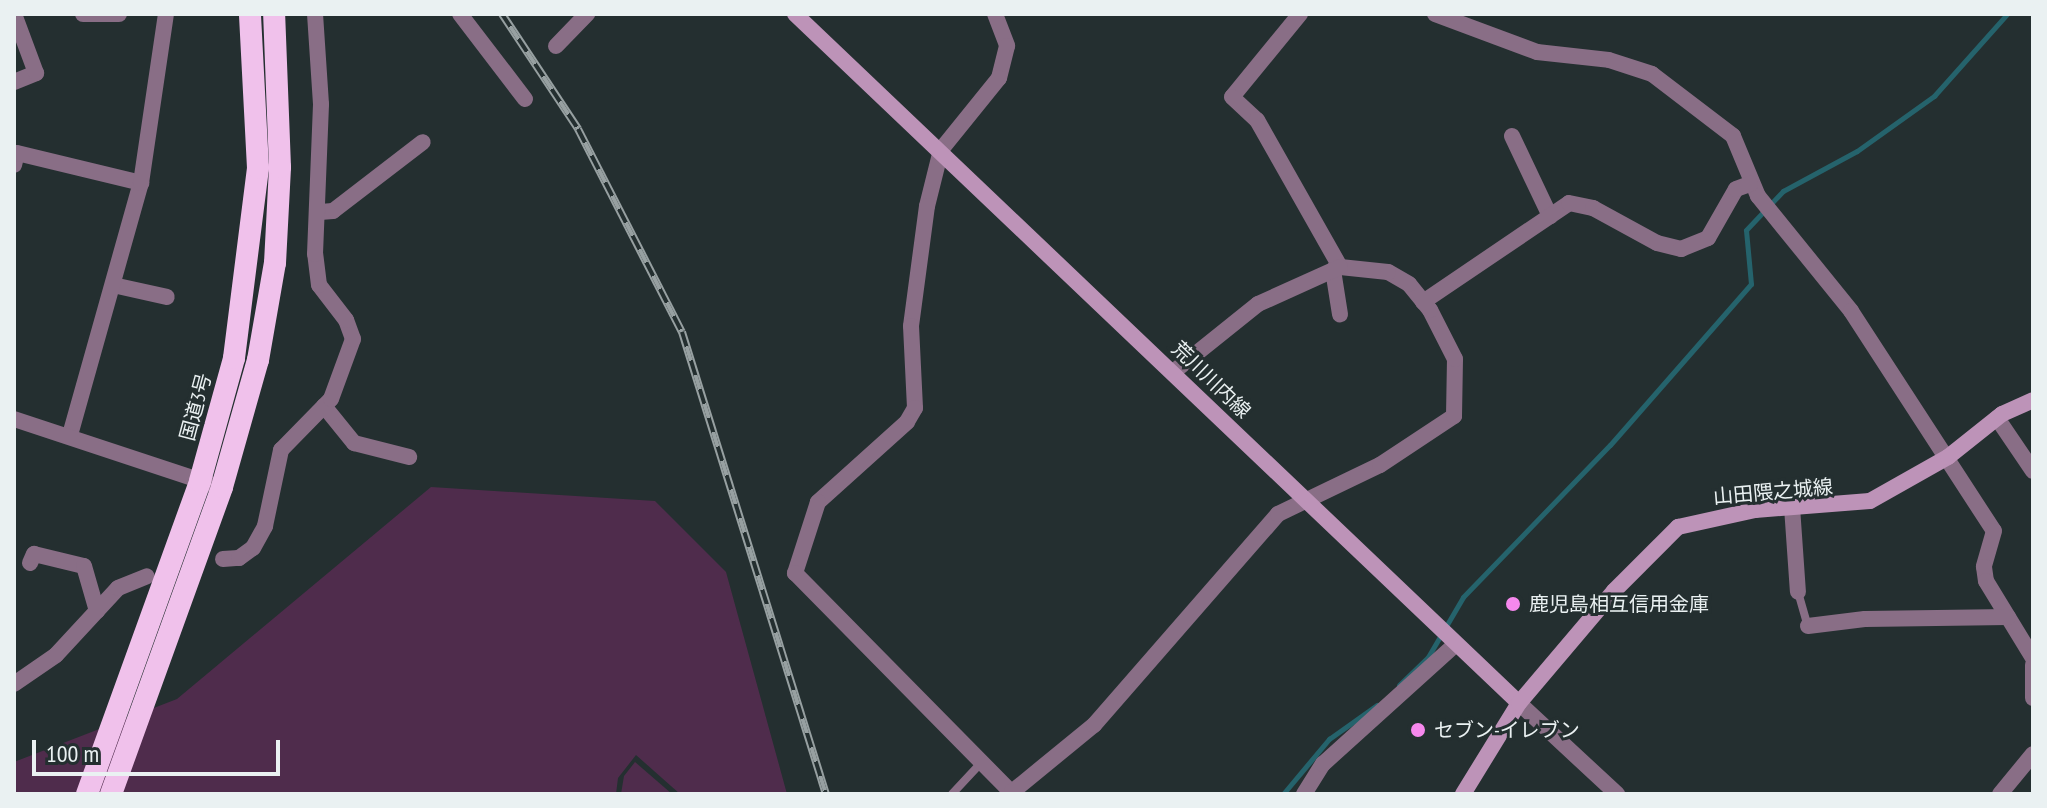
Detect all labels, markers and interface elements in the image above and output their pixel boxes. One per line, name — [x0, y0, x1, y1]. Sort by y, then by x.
street label: 荒川川内線 — [1167, 337, 1255, 423]
street label: 国道3号 — [175, 371, 217, 443]
street label: 山田隈之城線 — [1712, 475, 1834, 509]
place label: 鹿児島相互信用金庫 — [1529, 592, 1709, 616]
marker: 鹿児島相互信用金庫 — [1504, 595, 1522, 613]
place label: セブン-イレブン — [1434, 718, 1580, 742]
marker: セブン-イレブン — [1409, 721, 1427, 739]
scale bar — [36, 724, 284, 774]
text: 100 m — [46, 738, 99, 769]

